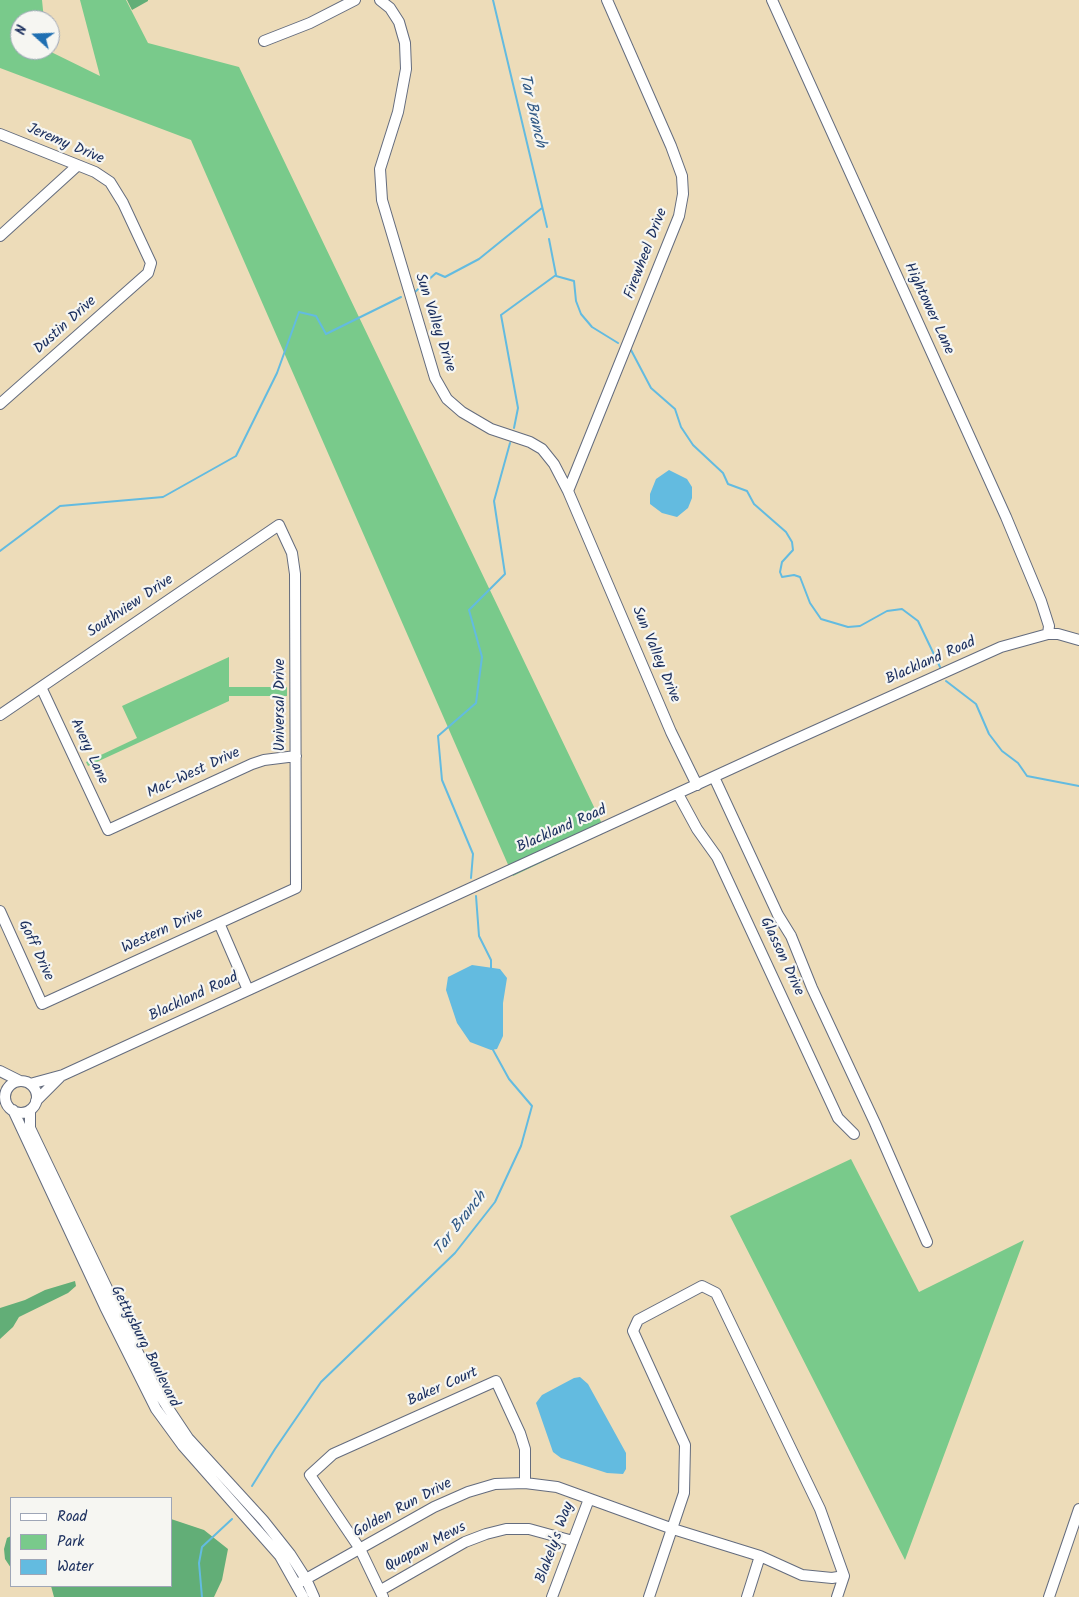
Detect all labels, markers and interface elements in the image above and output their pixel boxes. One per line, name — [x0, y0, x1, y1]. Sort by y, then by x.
north arrow — [10, 10, 60, 60]
text: N — [10, 22, 34, 38]
water label: Tar Branch — [513, 72, 549, 150]
street label: Jeremy Drive — [24, 121, 106, 169]
street label: Firewheel Drive — [621, 206, 673, 302]
street label: Hightower Lane — [899, 260, 957, 358]
street label: Sun Valley Drive — [410, 271, 458, 375]
street label: Dustin Drive — [31, 293, 101, 359]
street label: Southview Drive — [85, 572, 177, 642]
street label: Sun Valley Drive — [627, 604, 683, 706]
street label: Blackland Road — [883, 634, 979, 690]
street label: Universal Drive — [272, 659, 290, 751]
street label: Avery Lane — [65, 716, 111, 788]
street label: Mac-West Drive — [145, 745, 243, 803]
street label: Blackland Road — [514, 802, 610, 858]
street label: Western Drive — [119, 905, 207, 959]
street label: Glasson Drive — [755, 915, 807, 999]
street label: Goff Drive — [13, 918, 57, 984]
street label: Blackland Road — [147, 970, 241, 1026]
water label: Tar Branch — [430, 1189, 492, 1259]
street label: Gettysburg Boulevard — [106, 1283, 182, 1411]
street label: Baker Court — [405, 1365, 481, 1411]
street label: Golden Run Drive — [351, 1475, 455, 1543]
legend — [10, 1497, 172, 1587]
street label: Blakely's Way — [533, 1500, 579, 1586]
text: Road — [57, 1505, 87, 1529]
street label: Quapaw Mews — [382, 1519, 470, 1577]
text: Park — [57, 1530, 84, 1554]
text: Water — [57, 1555, 93, 1579]

